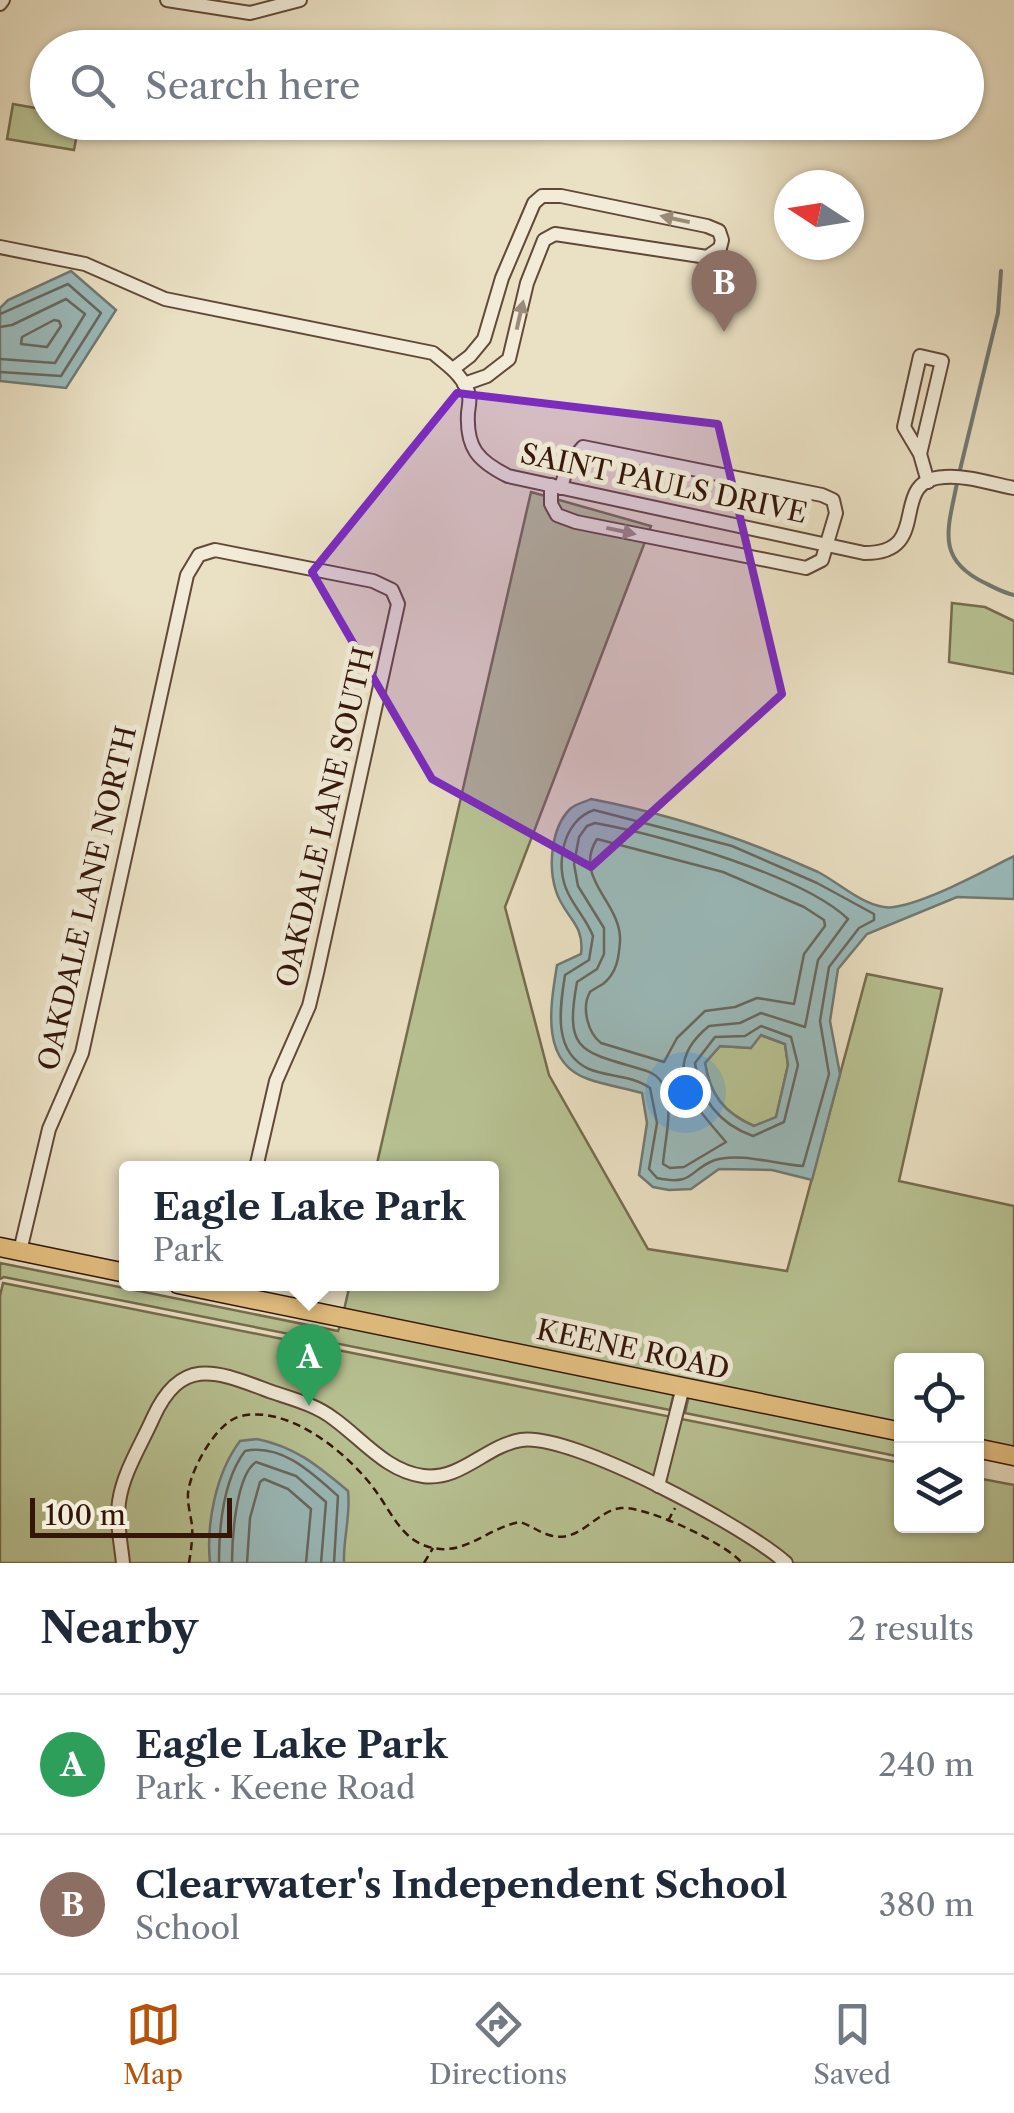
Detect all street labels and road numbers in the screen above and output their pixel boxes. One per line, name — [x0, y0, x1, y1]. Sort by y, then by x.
street label: SAINT PAULS DRIVE — [518, 436, 810, 530]
street label: OAKDALE LANE SOUTH — [269, 644, 381, 990]
street label: OAKDALE LANE NORTH — [31, 723, 143, 1073]
street label: KEENE ROAD — [533, 1312, 733, 1386]

